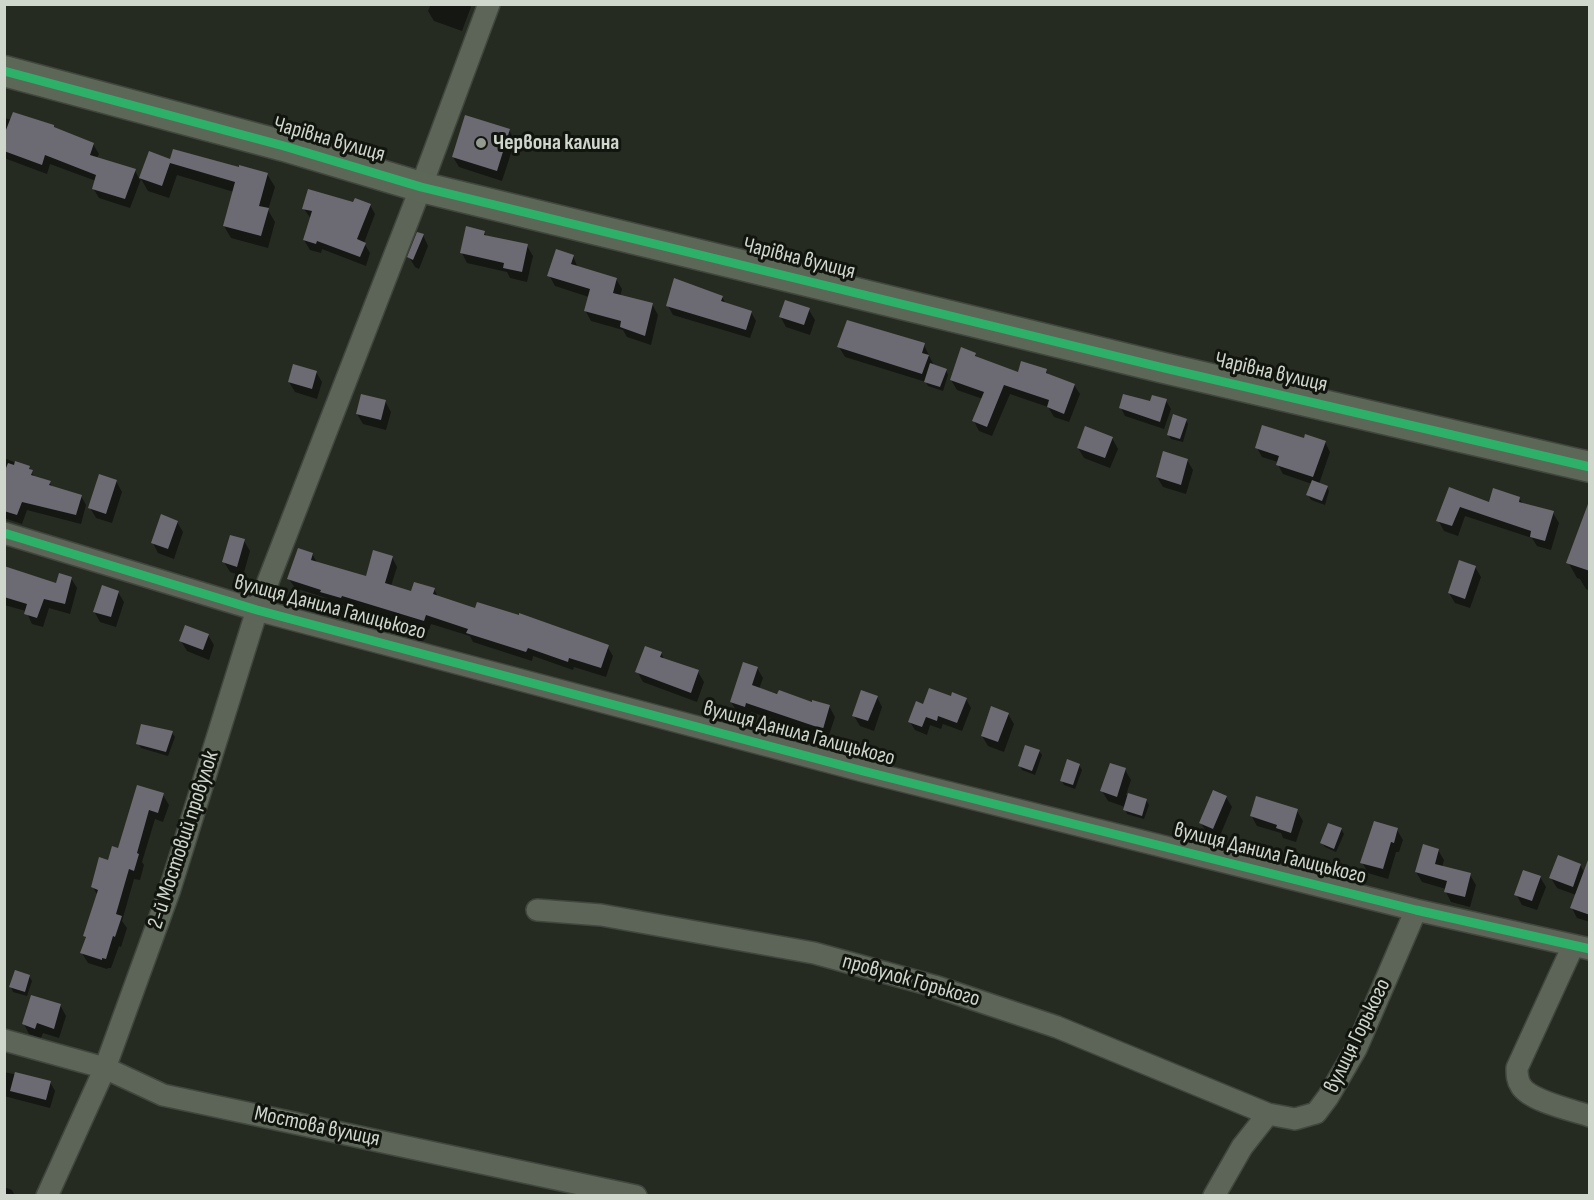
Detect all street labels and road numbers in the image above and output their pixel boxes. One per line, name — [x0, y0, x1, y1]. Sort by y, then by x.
street label: Чарівна вулиця — [270, 111, 388, 169]
street label: Чарівна вулиця — [740, 232, 858, 286]
street label: Чарівна вулиця — [1212, 347, 1330, 399]
street label: вулиця Данила Галицького — [231, 570, 429, 646]
street label: вулиця Данила Галицького — [700, 696, 898, 772]
street label: 2-й Мостовий провулок — [143, 748, 225, 932]
street label: вулиця Данила Галицького — [1171, 817, 1369, 891]
street label: провулок Горького — [839, 949, 983, 1013]
street label: вулиця Горького — [1319, 975, 1397, 1097]
street label: Мостова вулиця — [252, 1101, 382, 1153]

